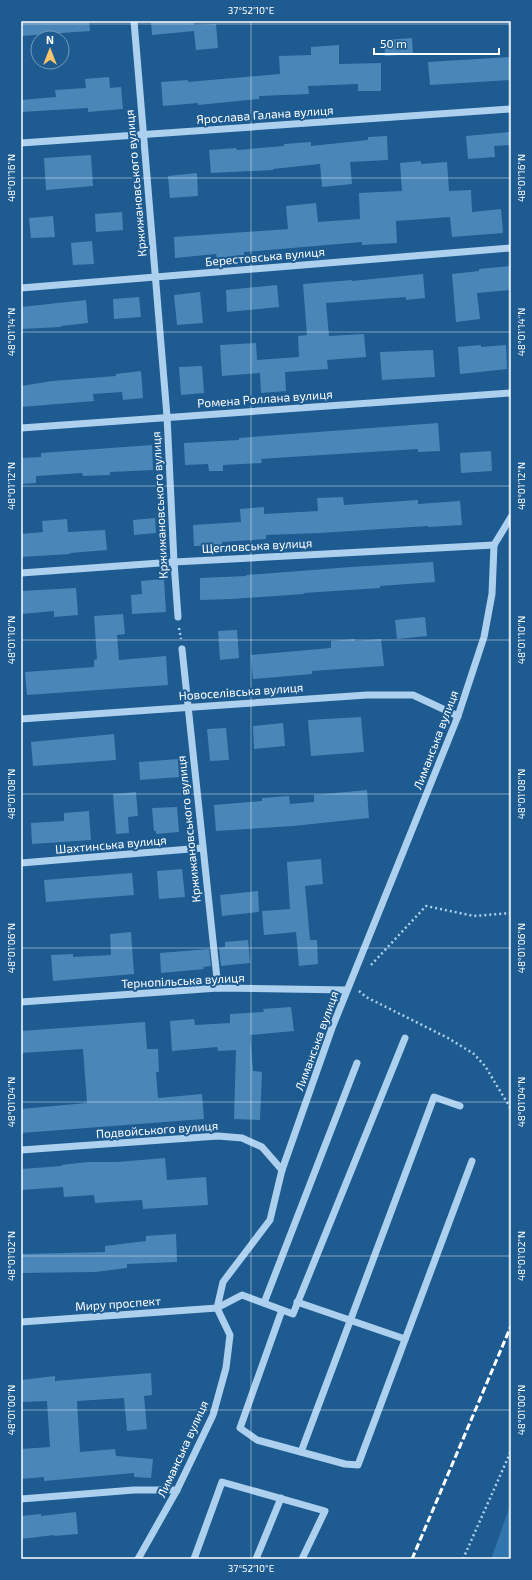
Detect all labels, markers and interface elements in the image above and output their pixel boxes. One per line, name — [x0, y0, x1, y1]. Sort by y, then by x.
text: 37°52'10"E — [228, 4, 275, 16]
north arrow — [30, 30, 70, 70]
scale bar — [374, 30, 499, 56]
text: N — [46, 33, 54, 46]
text: 50 m — [380, 36, 407, 50]
street label: Ярослава Галана вулиця — [196, 102, 334, 127]
street label: Кржижановського вулиця — [122, 109, 149, 257]
text: 48°01'16"N — [5, 154, 17, 202]
text: 48°01'16"N — [515, 154, 527, 202]
street label: Берестовська вулиця — [204, 244, 325, 269]
text: 48°01'14"N — [5, 308, 17, 356]
text: 48°01'14"N — [515, 308, 527, 356]
street label: Ромена Роллана вулиця — [197, 386, 333, 411]
street label: Кржижановського вулиця — [148, 431, 171, 579]
text: 48°01'12"N — [5, 462, 17, 510]
text: 48°01'12"N — [515, 462, 527, 510]
street label: Щегловська вулиця — [201, 535, 313, 556]
text: 48°01'10"N — [5, 616, 17, 664]
text: 48°01'10"N — [515, 616, 527, 664]
street label: Новоселівська вулиця — [178, 680, 304, 703]
street label: Лиманська вулиця — [410, 688, 461, 792]
street label: Кржижановського вулиця — [173, 755, 204, 903]
text: 48°01'08"N — [5, 769, 17, 819]
text: 48°01'08"N — [515, 769, 527, 819]
street label: Шахтинська вулиця — [55, 832, 167, 857]
text: 48°01'06"N — [5, 923, 17, 973]
text: 48°01'06"N — [515, 923, 527, 973]
street label: Тернопільська вулиця — [121, 970, 245, 991]
street label: Лиманська вулиця — [291, 989, 342, 1093]
text: 48°01'04"N — [5, 1077, 17, 1127]
text: 48°01'04"N — [515, 1077, 527, 1127]
street label: Подвойського вулиця — [95, 1118, 219, 1141]
text: 48°01'02"N — [5, 1231, 17, 1281]
text: 48°01'02"N — [515, 1231, 527, 1281]
street label: Миру проспект — [75, 1293, 161, 1314]
text: 48°01'00"N — [5, 1385, 17, 1435]
text: 48°01'00"N — [515, 1385, 527, 1435]
street label: Лиманська вулиця — [154, 1398, 212, 1500]
text: 37°52'10"E — [228, 1562, 275, 1574]

